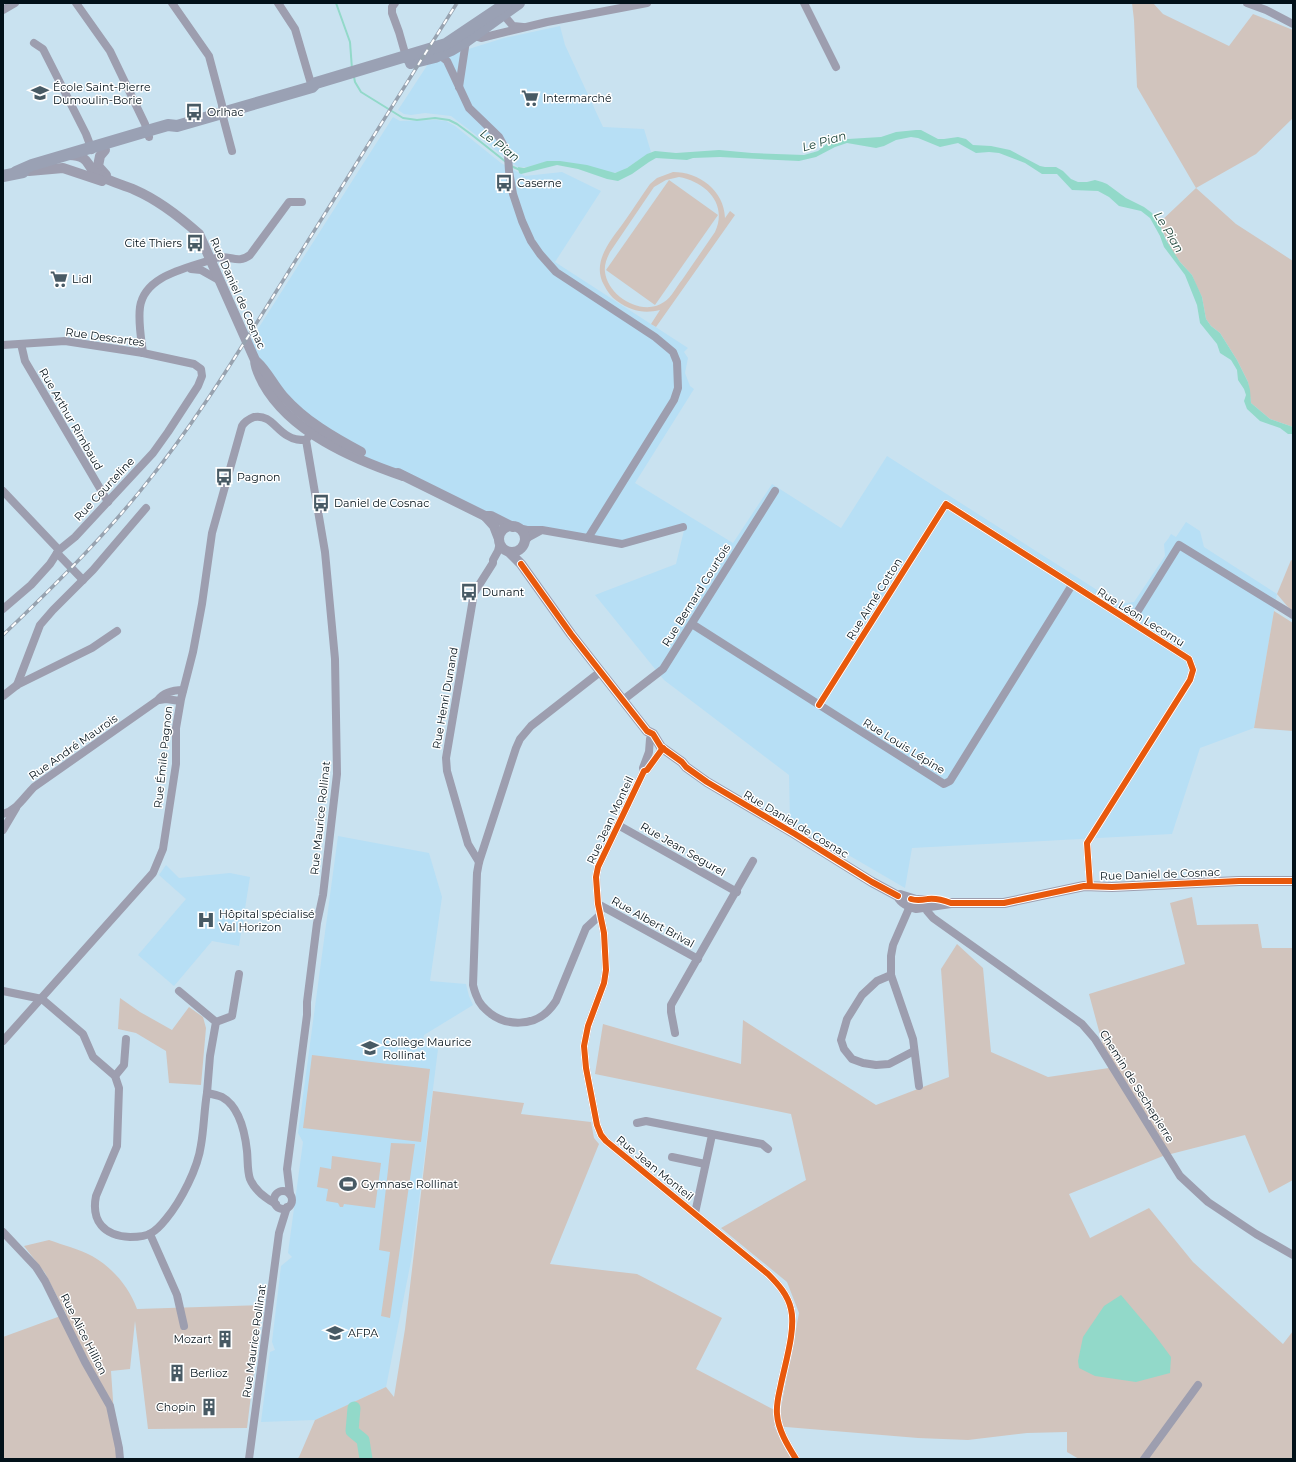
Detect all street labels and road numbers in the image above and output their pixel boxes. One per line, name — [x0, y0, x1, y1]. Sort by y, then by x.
street label: Rue Daniel de Cosnac — [207, 235, 269, 351]
street label: Rue Descartes — [65, 325, 146, 350]
street label: Rue Arthur Rimbaud — [36, 366, 106, 472]
street label: Rue Courteline — [71, 454, 137, 524]
street label: Rue Bernard Courtois — [659, 540, 734, 649]
street label: Rue Aimé Cotton — [843, 555, 905, 643]
street label: Rue Léon Lecornu — [1095, 584, 1187, 650]
street label: Rue Henri Dunand — [429, 646, 461, 750]
street label: Rue Émile Pagnon — [151, 705, 175, 809]
street label: Rue André Maurois — [26, 711, 121, 783]
street label: Rue Louis Lépine — [860, 715, 948, 777]
street label: Rue Maurice Rollinat — [307, 760, 333, 876]
street label: Rue Jean Monteil — [584, 774, 636, 866]
street label: Rue Daniel de Cosnac — [741, 787, 851, 861]
street label: Rue Jean Segurel — [638, 819, 728, 879]
street label: Rue Daniel de Cosnac — [1100, 865, 1220, 883]
street label: Rue Albert Brival — [609, 893, 697, 951]
street label: Chemin de Sechepierre — [1097, 1027, 1177, 1145]
street label: Rue Jean Monteil — [614, 1133, 696, 1203]
street label: Rue Maurice Rollinat — [239, 1283, 269, 1399]
street label: Rue Alice Hillion — [57, 1291, 111, 1377]

